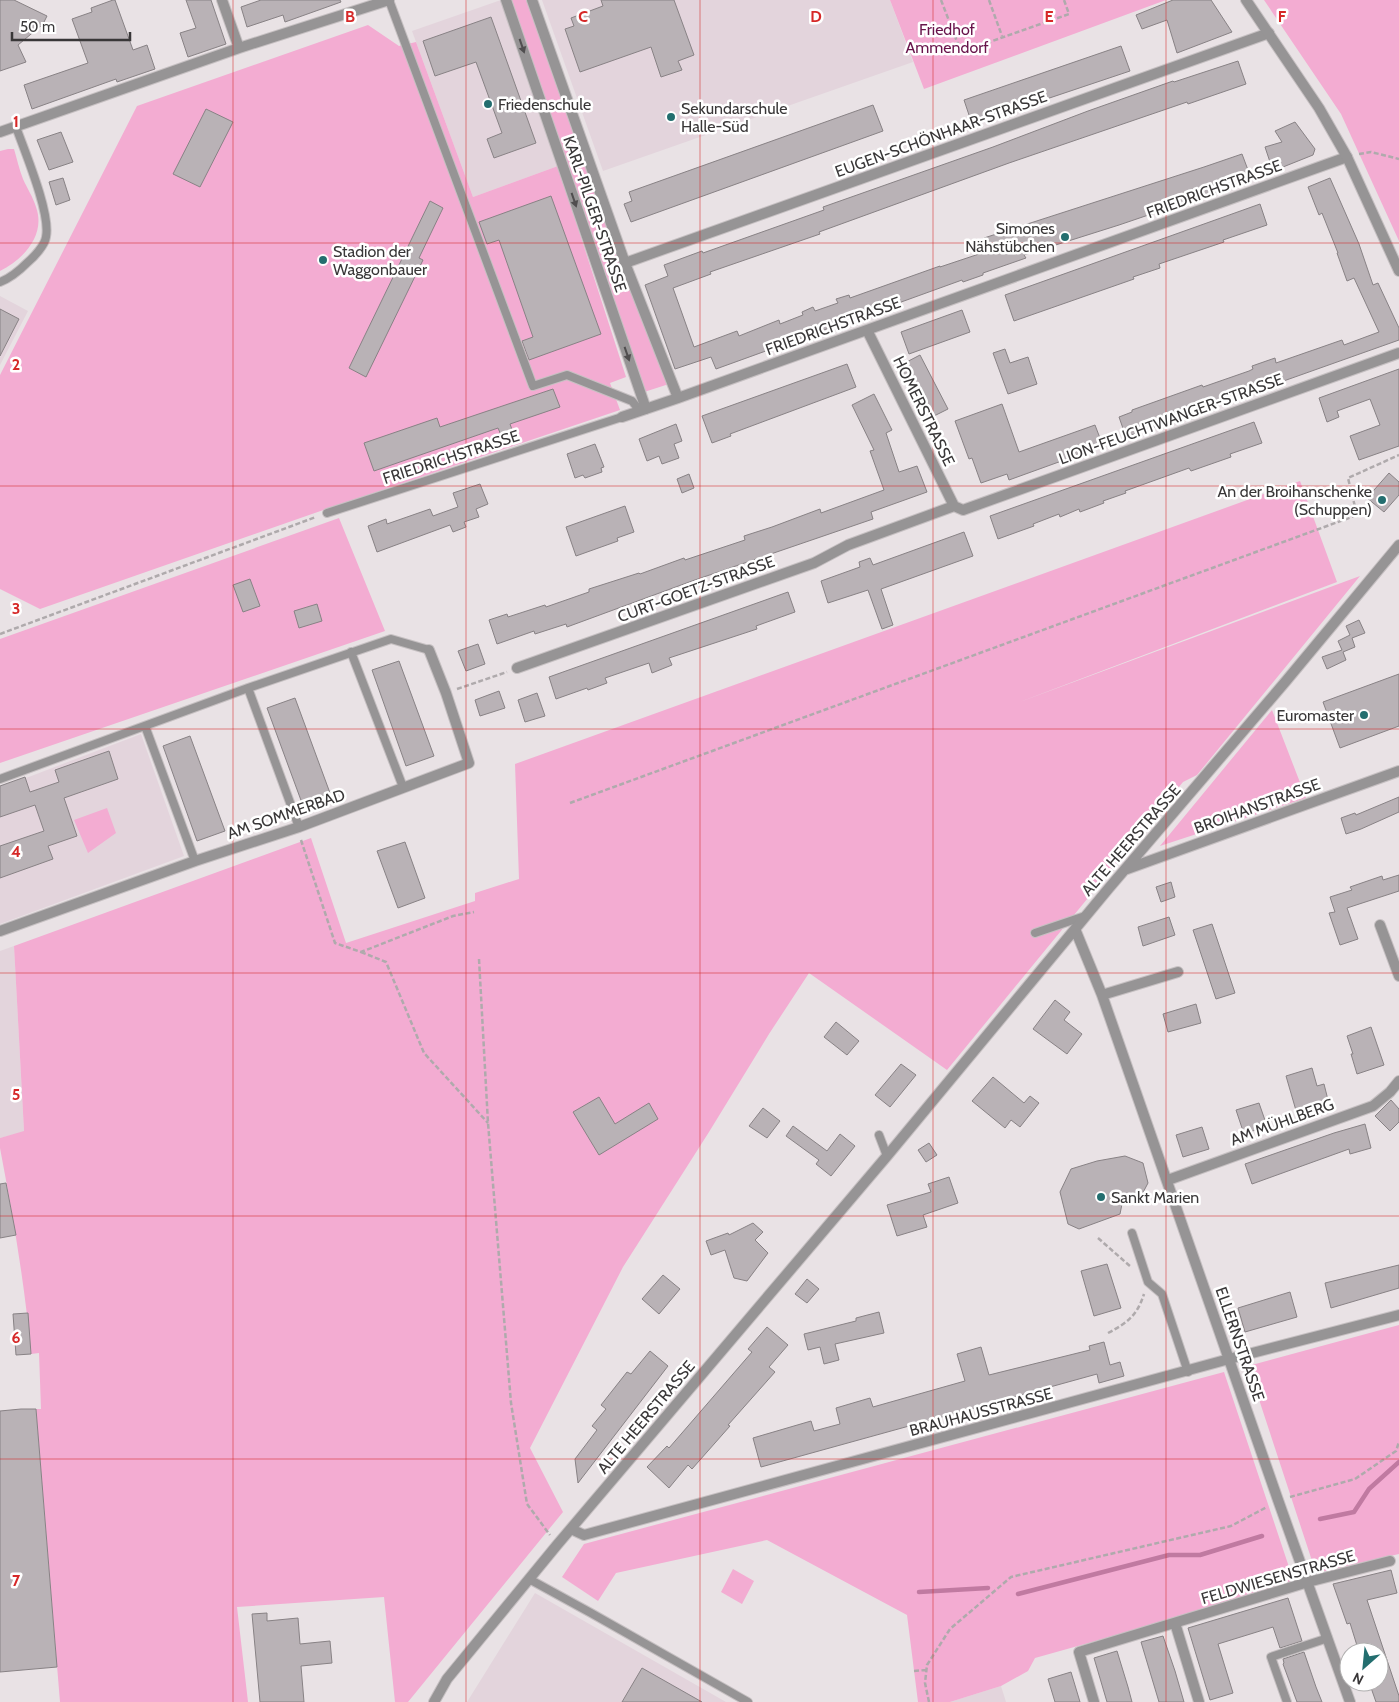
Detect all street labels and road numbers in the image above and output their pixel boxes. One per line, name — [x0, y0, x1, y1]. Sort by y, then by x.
street label: EUGEN-SCHÖNHAAR-STRASSE — [832, 87, 1050, 181]
street label: KARL-PILGER-STRASSE — [559, 133, 631, 295]
street label: FRIEDRICHSTRASSE — [1144, 156, 1284, 222]
street label: FRIEDRICHSTRASSE — [763, 293, 903, 359]
street label: HOMERSTRASSE — [889, 353, 959, 469]
street label: LION-FEUCHTWANGER-STRASSE — [1056, 369, 1286, 469]
street label: FRIEDRICHSTRASSE — [380, 426, 522, 488]
street label: CURT-GOETZ-STRASSE — [615, 552, 777, 626]
street label: BROIHANSTRASSE — [1191, 774, 1323, 838]
street label: ALTE HEERSTRASSE — [1077, 780, 1185, 900]
street label: AM SOMMERBAD — [225, 785, 347, 843]
street label: AM MÜHLBERG — [1228, 1094, 1336, 1150]
street label: ELLERNSTRASSE — [1212, 1284, 1268, 1404]
street label: ALTE HEERSTRASSE — [593, 1357, 699, 1477]
street label: BRAUHAUSSTRASSE — [907, 1384, 1055, 1440]
street label: FELDWIESENSTRASSE — [1199, 1546, 1357, 1608]

